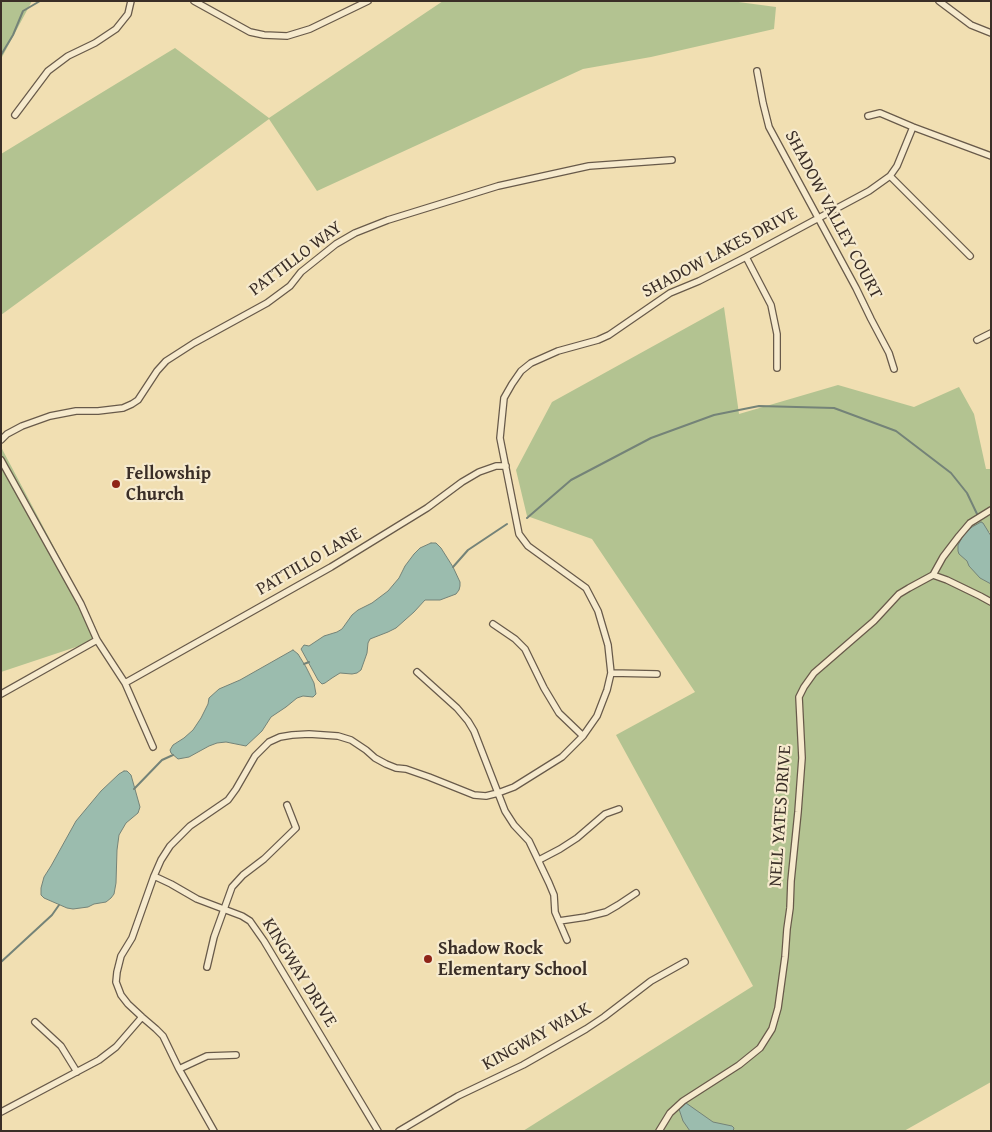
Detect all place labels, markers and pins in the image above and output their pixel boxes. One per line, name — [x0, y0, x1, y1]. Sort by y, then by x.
place label: Fellowship Church — [126, 463, 211, 506]
marker: Fellowship Church — [110, 478, 122, 490]
place label: Shadow Rock Elementary School — [438, 938, 587, 981]
marker: Shadow Rock Elementary School — [422, 953, 434, 965]

